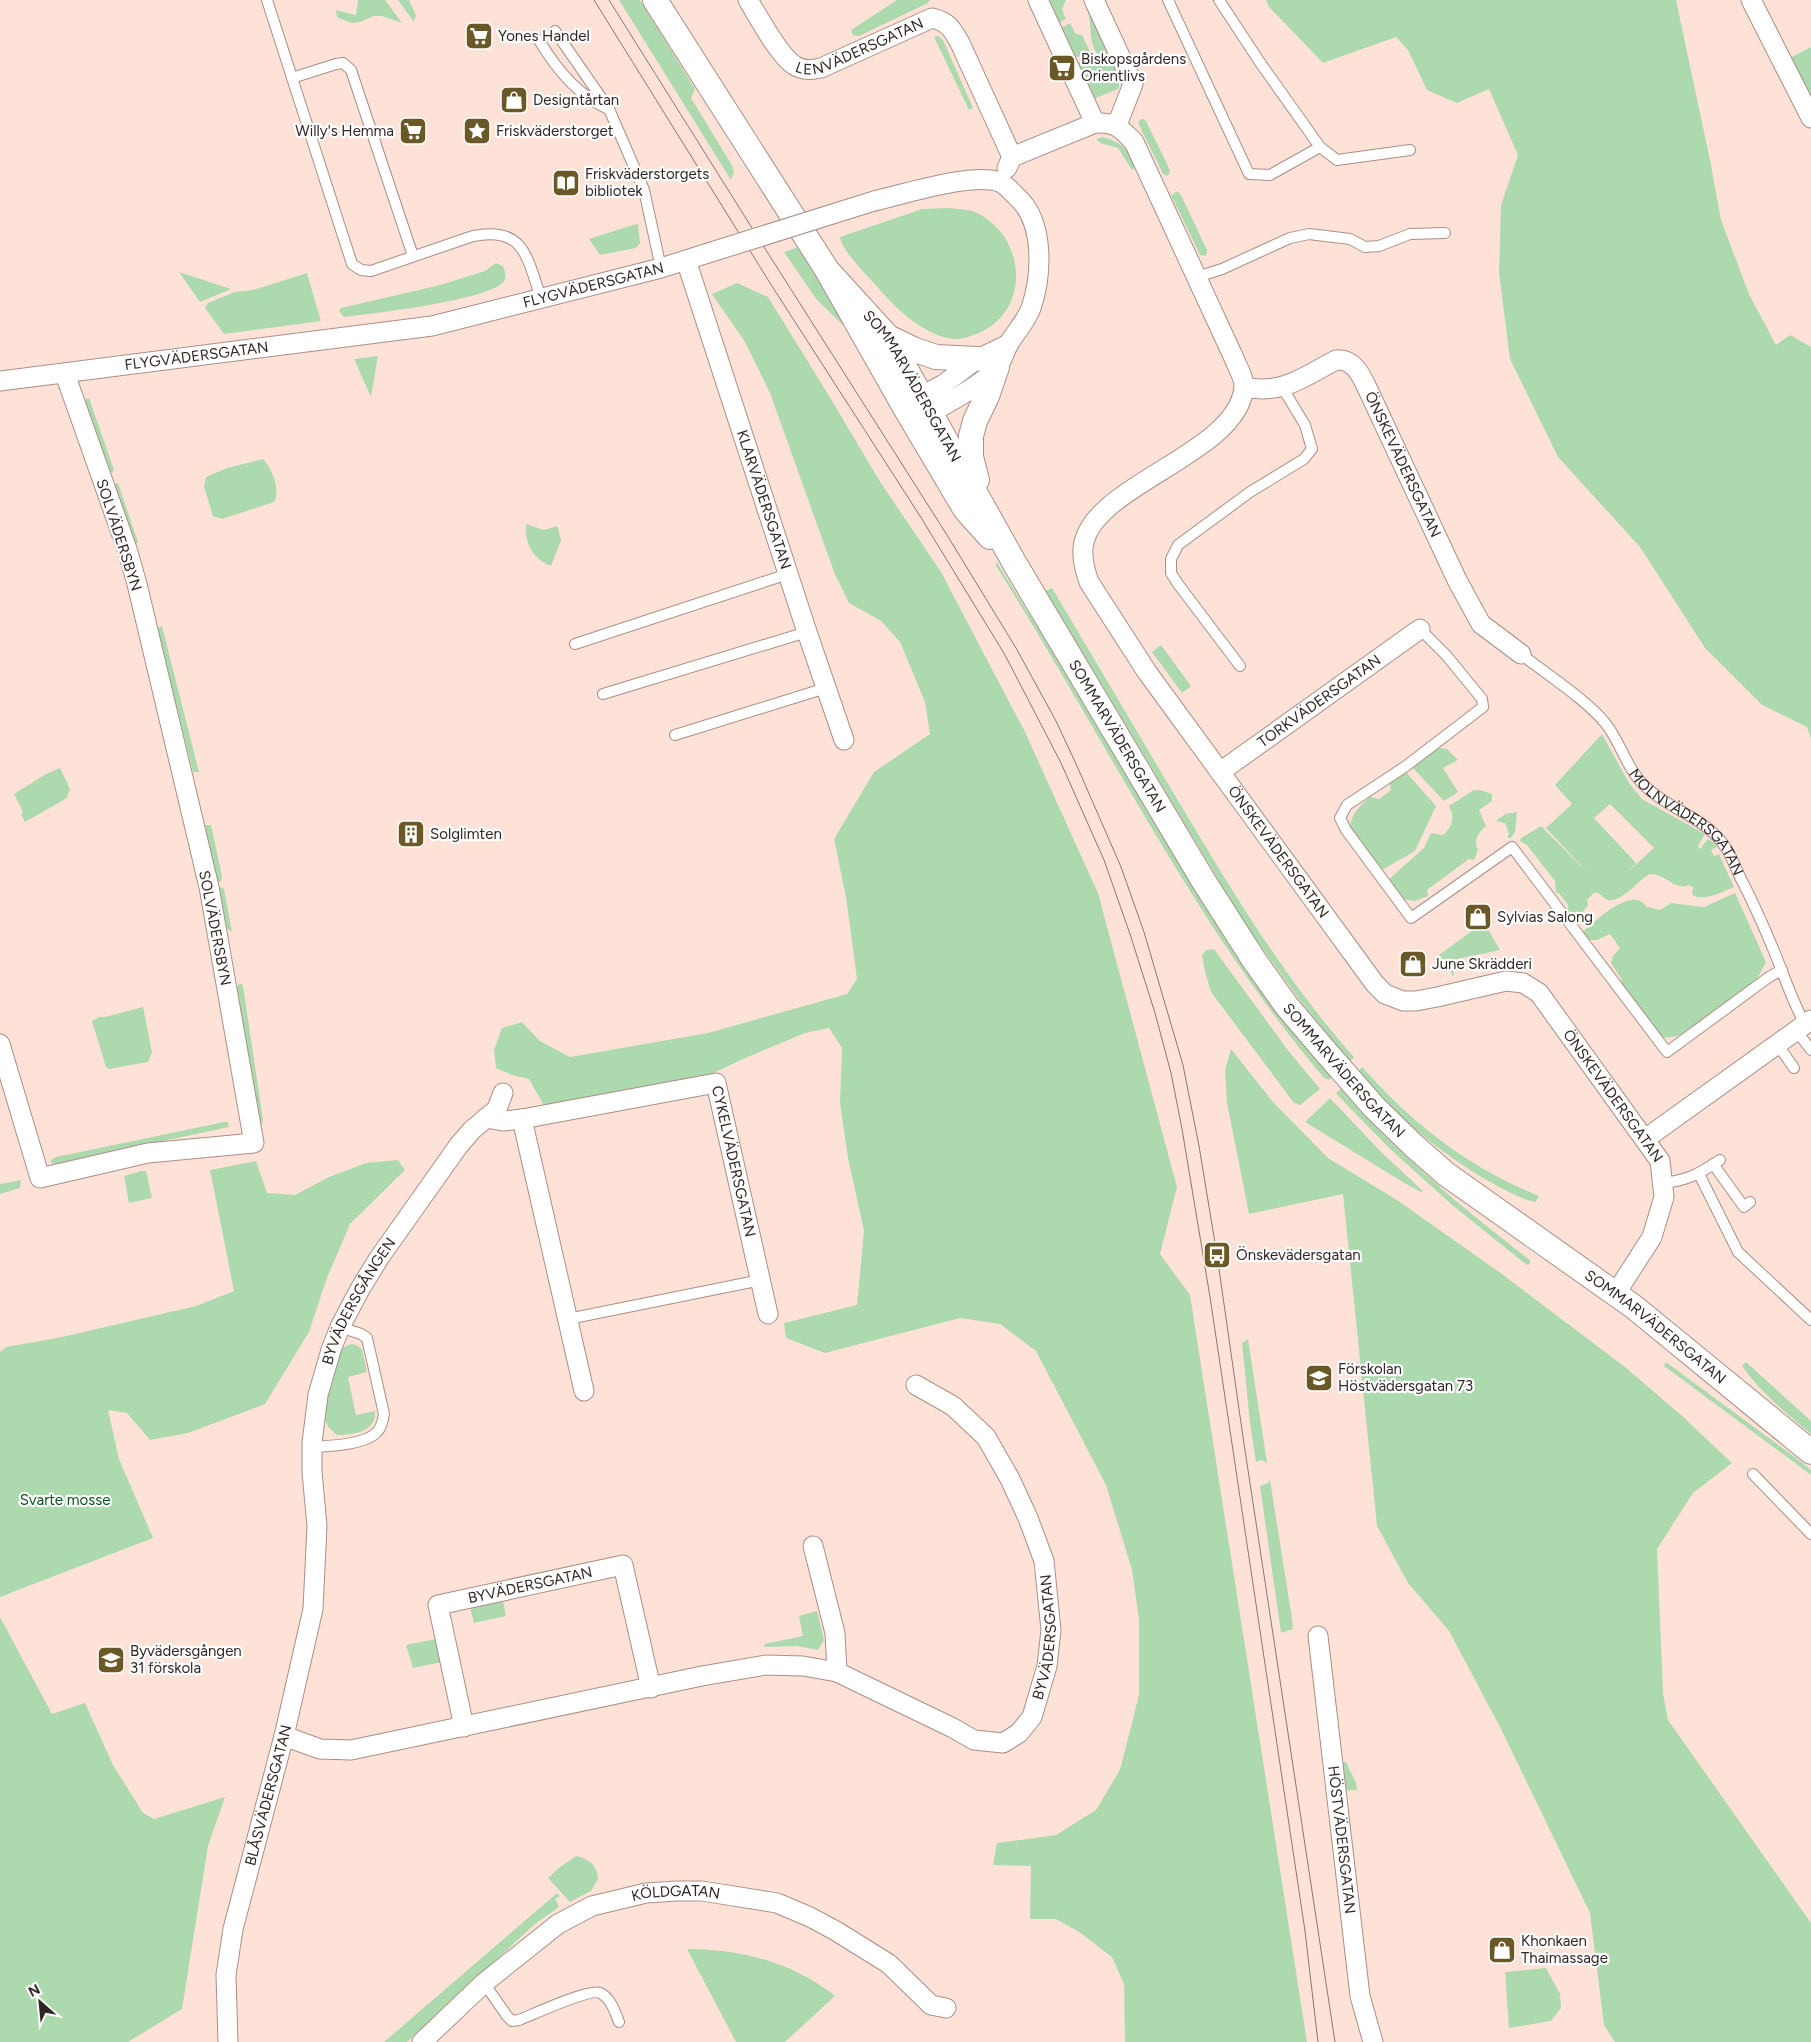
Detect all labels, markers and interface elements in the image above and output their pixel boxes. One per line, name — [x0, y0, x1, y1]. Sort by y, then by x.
street label: LENVÄDERSGATAN — [793, 14, 926, 79]
supermarket icon: Yones Handel — [464, 21, 494, 51]
place label: Yones Handel — [498, 27, 590, 45]
place label: Biskopsgårdens Orientlivs — [1081, 50, 1186, 85]
supermarket icon: Biskopsgårdens Orientlivs — [1047, 53, 1077, 83]
shop icon: Designtårtan — [499, 85, 529, 115]
place label: Designtårtan — [533, 91, 619, 109]
supermarket icon: Willy's Hemma — [398, 116, 428, 146]
place icon: Friskväderstorget — [462, 116, 492, 146]
place label: Willy's Hemma — [295, 122, 394, 140]
place label: Friskväderstorget — [496, 122, 614, 140]
place label: Friskväderstorgets bibliotek — [585, 165, 709, 200]
library icon: Friskväderstorgets bibliotek — [551, 168, 581, 198]
street label: FLYGVÄDERSGATAN — [521, 259, 666, 312]
street label: SOMMARVÄDERSGATAN — [859, 307, 965, 465]
street label: FLYGVÄDERSGATAN — [123, 338, 269, 374]
street label: ÖNSKEVÄDERSGATAN — [1361, 388, 1445, 540]
street label: KLARVÄDERSGATAN — [733, 428, 795, 571]
street label: SOLVÄDERSBYN — [92, 477, 146, 593]
street label: TORKVÄDERSGATAN — [1254, 651, 1384, 751]
street label: SOMMARVÄDERSGATAN — [1065, 657, 1170, 816]
street label: MOLNVÄDERSGATAN — [1625, 765, 1747, 878]
street label: ÖNSKEVÄDERSGATAN — [1224, 782, 1333, 921]
building icon: Solglimten — [396, 819, 426, 849]
place label: Solglimten — [430, 825, 502, 843]
street label: SOLVÄDERSBYN — [195, 869, 235, 987]
shop icon: Sylvias Salong — [1463, 902, 1493, 932]
place label: Sylvias Salong — [1497, 908, 1593, 926]
shop icon: June Skrädderi — [1398, 949, 1428, 979]
place label: June Skrädderi — [1432, 955, 1532, 973]
street label: SOMMARVÄDERSGATAN — [1279, 999, 1409, 1141]
street label: ÖNSKEVÄDERSGATAN — [1559, 1026, 1667, 1166]
street label: CYKELVÄDERSGATAN — [708, 1084, 759, 1239]
street label: BYVÄDERSGÅNGEN — [318, 1234, 400, 1367]
bus stop icon: Önskevädersgatan — [1202, 1240, 1232, 1270]
place label: Önskevädersgatan — [1236, 1246, 1361, 1264]
street label: SOMMARVÄDERSGATAN — [1581, 1266, 1730, 1388]
place label: Förskolan Höstvädersgatan 73 — [1338, 1360, 1473, 1395]
school or university icon: Förskolan Höstvädersgatan 73 — [1304, 1363, 1334, 1393]
park label: Svarte mosse — [20, 1491, 110, 1509]
street label: BYVÄDERSGATAN — [466, 1563, 594, 1607]
street label: BYVÄDERSGATAN — [1029, 1573, 1060, 1702]
place label: Byvädersgången 31 förskola — [130, 1642, 242, 1677]
school or university icon: Byvädersgången 31 förskola — [96, 1645, 126, 1675]
street label: BLÅSVÄDERSGATAN — [241, 1723, 295, 1868]
street label: HÖSTVÄDERSGATAN — [1324, 1765, 1359, 1915]
street label: KÖLDGATAN — [629, 1882, 722, 1905]
place label: Khonkaen Thaimassage — [1521, 1932, 1608, 1967]
shop icon: Khonkaen Thaimassage — [1487, 1935, 1517, 1965]
north arrow — [15, 1977, 65, 2027]
text: N — [26, 1981, 43, 2001]

